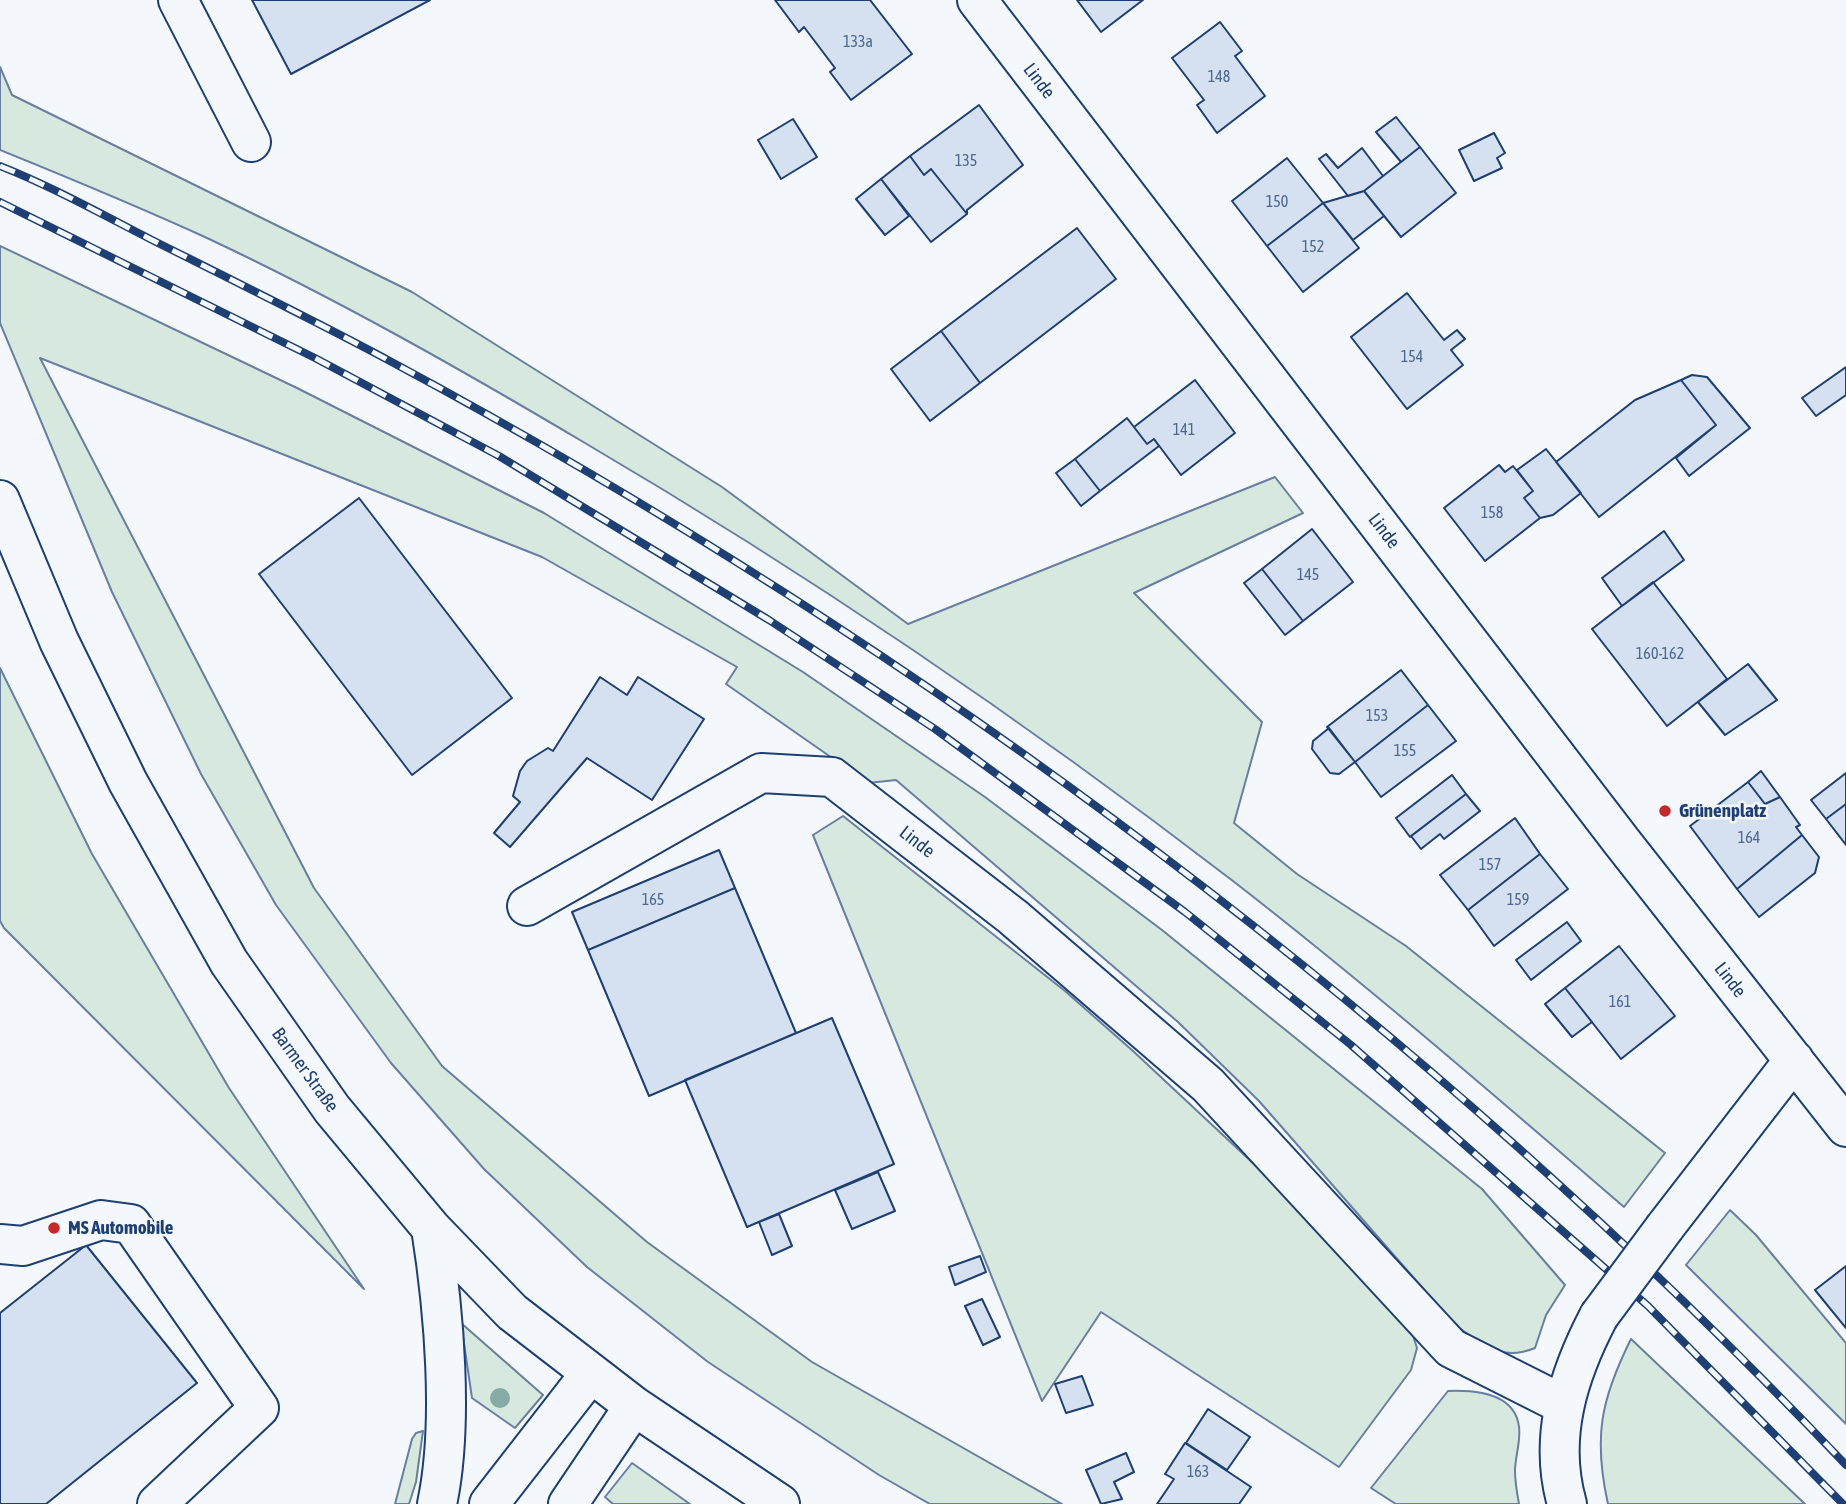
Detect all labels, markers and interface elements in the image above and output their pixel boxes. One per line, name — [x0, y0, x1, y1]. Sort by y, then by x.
house number: 133a — [843, 32, 873, 52]
street label: Linde — [1018, 59, 1060, 103]
house number: 148 — [1208, 67, 1230, 87]
house number: 135 — [955, 151, 977, 171]
house number: 150 — [1266, 192, 1288, 212]
house number: 152 — [1302, 237, 1324, 257]
house number: 154 — [1401, 347, 1423, 367]
house number: 141 — [1173, 420, 1195, 440]
house number: 158 — [1481, 503, 1503, 523]
street label: Linde — [1363, 509, 1405, 553]
house number: 145 — [1297, 565, 1319, 585]
house number: 160-162 — [1636, 644, 1684, 664]
house number: 153 — [1366, 706, 1388, 726]
house number: 155 — [1394, 741, 1416, 761]
place label: Grünenplatz — [1679, 800, 1766, 822]
marker: Grünenplatz — [1657, 803, 1673, 819]
street label: Linde — [895, 821, 939, 863]
house number: 164 — [1738, 828, 1760, 848]
house number: 157 — [1479, 855, 1501, 875]
house number: 165 — [642, 890, 664, 910]
house number: 159 — [1507, 890, 1529, 910]
street label: Linde — [1709, 958, 1751, 1002]
house number: 161 — [1609, 992, 1631, 1012]
street label: Barmer Straße — [267, 1023, 343, 1117]
place label: MS Automobile — [68, 1217, 173, 1239]
marker: MS Automobile — [46, 1220, 62, 1236]
house number: 163 — [1187, 1462, 1209, 1482]

